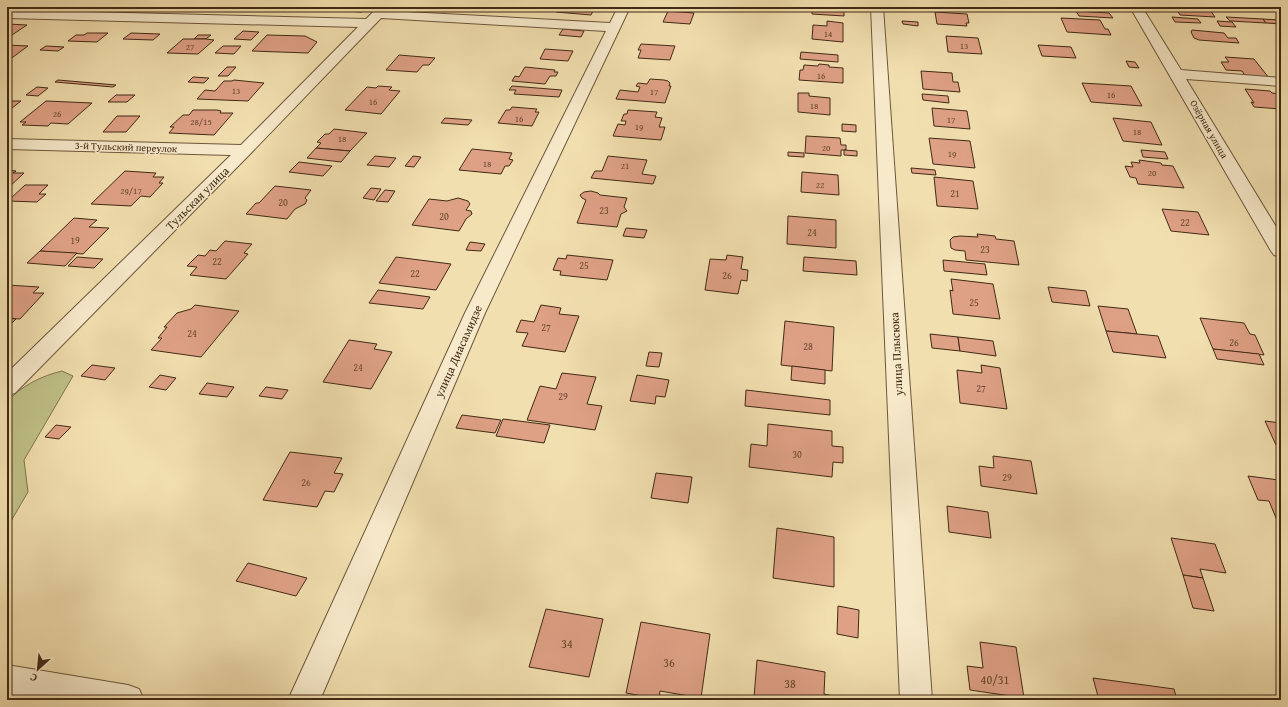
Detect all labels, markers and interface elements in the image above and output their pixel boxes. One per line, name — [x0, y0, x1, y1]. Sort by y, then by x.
house number: 14 — [824, 27, 832, 40]
house number: 13 — [960, 39, 968, 52]
house number: 27 — [186, 40, 194, 53]
house number: 16 — [817, 69, 825, 82]
house number: 13 — [232, 84, 240, 97]
house number: 17 — [650, 85, 658, 98]
house number: 16 — [1107, 88, 1115, 101]
house number: 16 — [369, 95, 377, 108]
street label: Озёрная улица — [1186, 97, 1232, 161]
house number: 18 — [810, 99, 818, 112]
house number: 26 — [53, 107, 61, 120]
house number: 16 — [515, 112, 523, 125]
house number: 17 — [947, 113, 955, 126]
house number: 28/15 — [190, 115, 212, 128]
house number: 19 — [635, 120, 643, 133]
house number: 18 — [1133, 125, 1141, 138]
house number: 18 — [338, 132, 346, 145]
street label: 3-й Тульский переулок — [75, 138, 178, 156]
house number: 20 — [822, 141, 831, 154]
house number: 19 — [948, 147, 956, 160]
house number: 18 — [483, 157, 491, 170]
house number: 21 — [621, 159, 629, 172]
street label: Тульская улица — [161, 162, 233, 234]
house number: 20 — [1148, 166, 1157, 179]
house number: 22 — [816, 178, 824, 191]
house number: 29/17 — [120, 184, 142, 197]
house number: 21 — [950, 186, 960, 201]
house number: 20 — [278, 195, 288, 210]
house number: 23 — [599, 203, 609, 218]
house number: 20 — [439, 209, 449, 224]
house number: 22 — [1180, 215, 1190, 230]
house number: 24 — [807, 225, 817, 240]
house number: 19 — [70, 233, 80, 248]
house number: 23 — [980, 242, 990, 257]
house number: 22 — [212, 254, 222, 269]
house number: 25 — [579, 258, 589, 273]
house number: 22 — [410, 266, 420, 281]
house number: 26 — [722, 268, 732, 283]
house number: 25 — [969, 295, 979, 310]
street label: улица Диасамидзе — [430, 302, 486, 401]
street label: улица Плысюка — [885, 311, 907, 397]
house number: 27 — [541, 320, 551, 335]
house number: 24 — [187, 326, 197, 341]
house number: 26 — [1229, 335, 1239, 350]
house number: 28 — [803, 339, 813, 354]
house number: 24 — [353, 360, 363, 375]
house number: 27 — [976, 381, 986, 396]
house number: 29 — [558, 389, 568, 404]
house number: 30 — [792, 447, 802, 462]
house number: 29 — [1002, 470, 1012, 485]
house number: 26 — [301, 475, 311, 490]
house number: 34 — [561, 635, 573, 652]
north arrow — [18, 649, 58, 689]
house number: 36 — [663, 654, 675, 671]
text: С — [27, 669, 40, 686]
house number: 40/31 — [981, 671, 1010, 688]
house number: 38 — [784, 675, 796, 692]

